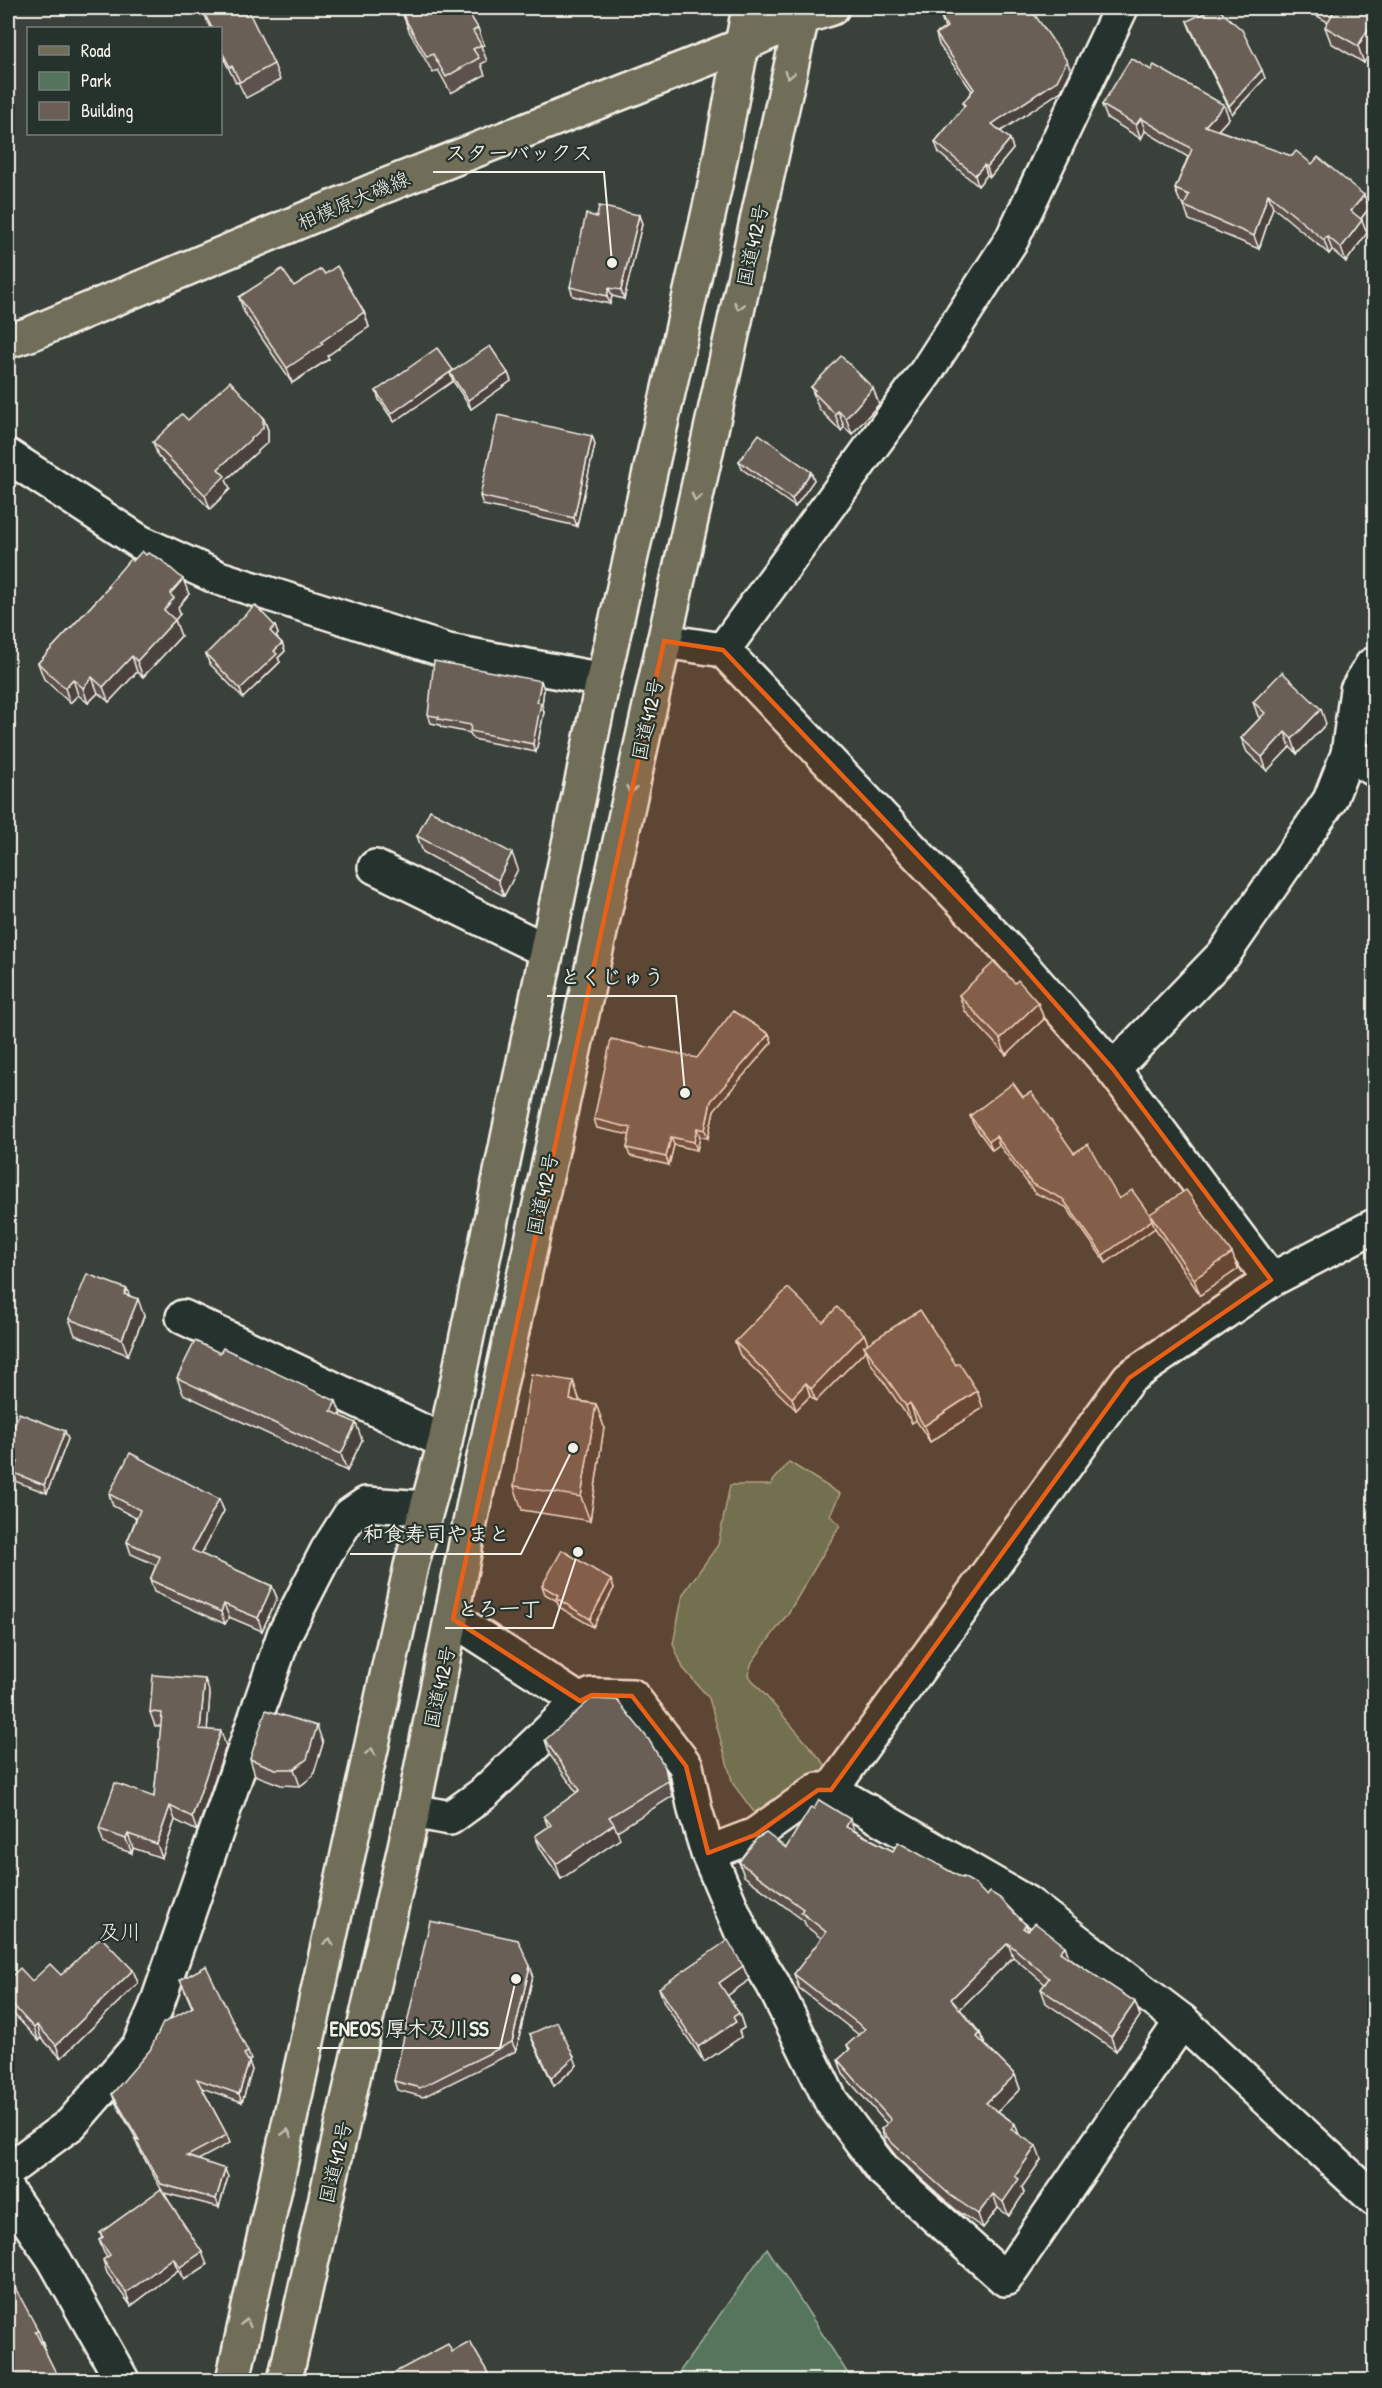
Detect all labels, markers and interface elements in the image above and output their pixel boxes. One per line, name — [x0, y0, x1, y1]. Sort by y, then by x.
legend — [27, 27, 222, 135]
text: Road — [81, 38, 111, 63]
text: Park — [81, 68, 112, 93]
one-way arrow — [783, 70, 796, 80]
text: Building — [81, 98, 133, 123]
callout: スターバックス — [433, 133, 604, 172]
text: スターバックス — [445, 138, 593, 167]
street label: 相模原大磯線 — [292, 164, 414, 236]
street label: 国道412号 — [730, 201, 774, 289]
one-way arrow — [733, 301, 746, 311]
one-way arrow — [691, 492, 704, 502]
street label: 国道412号 — [625, 675, 669, 763]
one-way arrow — [626, 784, 639, 794]
callout: とくじゅう — [547, 957, 676, 996]
text: とくじゅう — [560, 962, 665, 991]
street label: 国道412号 — [520, 1150, 564, 1238]
callout: 和食寿司やまと — [350, 1515, 521, 1554]
text: 和食寿司やまと — [363, 1519, 510, 1548]
callout: とろ一丁 — [445, 1589, 553, 1628]
text: とろ一丁 — [457, 1594, 541, 1623]
street label: 国道412号 — [417, 1643, 461, 1731]
one-way arrow — [363, 1747, 376, 1757]
district label: 及川 — [99, 1917, 141, 1946]
one-way arrow — [322, 1938, 335, 1948]
callout: ENEOS 厚木及川SS — [317, 2009, 500, 2048]
text: ENEOS 厚木及川SS — [329, 2014, 489, 2043]
street label: 国道412号 — [312, 2118, 358, 2206]
one-way arrow — [280, 2128, 293, 2138]
one-way arrow — [239, 2319, 252, 2329]

